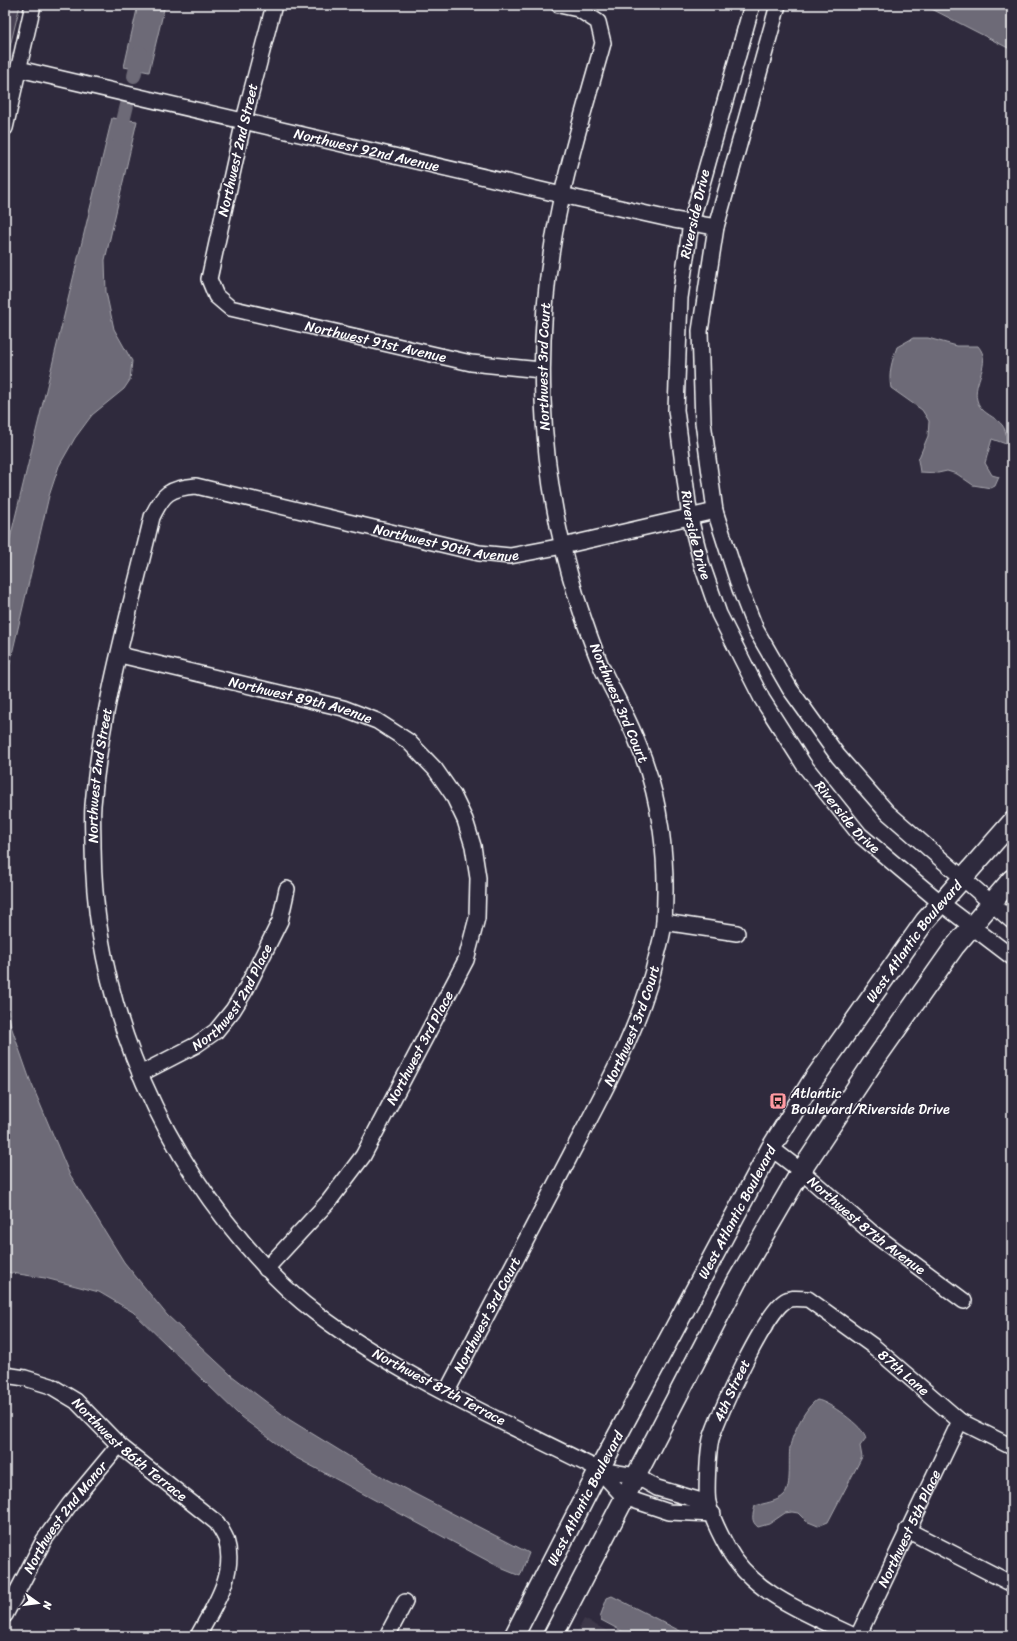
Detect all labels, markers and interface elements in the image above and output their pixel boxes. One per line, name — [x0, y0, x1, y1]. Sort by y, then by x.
street label: Northwest 2nd Street — [211, 81, 265, 219]
street label: Northwest 92nd Avenue — [292, 121, 442, 179]
street label: Riverside Drive — [673, 167, 717, 261]
street label: Northwest 3rd Court — [530, 301, 558, 432]
street label: Northwest 91st Avenue — [303, 313, 449, 370]
street label: Riverside Drive — [674, 489, 719, 583]
street label: Northwest 90th Avenue — [371, 516, 521, 569]
street label: Northwest 3rd Court — [582, 639, 656, 767]
street label: Northwest 89th Avenue — [226, 669, 376, 731]
street label: Northwest 2nd Street — [80, 706, 119, 843]
street label: Riverside Drive — [808, 775, 886, 860]
street label: West Atlantic Boulevard — [859, 873, 969, 1008]
street label: Northwest 2nd Place — [186, 939, 279, 1057]
street label: Northwest 3rd Court — [596, 963, 667, 1090]
street label: Northwest 3rd Place — [379, 986, 461, 1110]
place label: Atlantic Boulevard/Riverside Drive — [790, 1081, 950, 1122]
bus stop icon: Atlantic Boulevard/Riverside Drive — [768, 1091, 788, 1111]
street label: West Atlantic Boulevard — [691, 1139, 784, 1284]
street label: Northwest 87th Avenue — [802, 1169, 932, 1281]
street label: Northwest 3rd Court — [446, 1252, 528, 1378]
street label: Northwest 87th Terrace — [368, 1341, 510, 1433]
street label: 87th Lane — [872, 1343, 935, 1402]
street label: 4th Street — [706, 1355, 757, 1426]
street label: Northwest 86th Terrace — [66, 1391, 193, 1508]
street label: West Atlantic Boulevard — [540, 1425, 631, 1570]
street label: Northwest 2nd Manor — [16, 1454, 114, 1578]
street label: Northwest 5th Place — [870, 1465, 948, 1592]
north arrow — [18, 1583, 58, 1623]
text: N — [37, 1598, 58, 1612]

